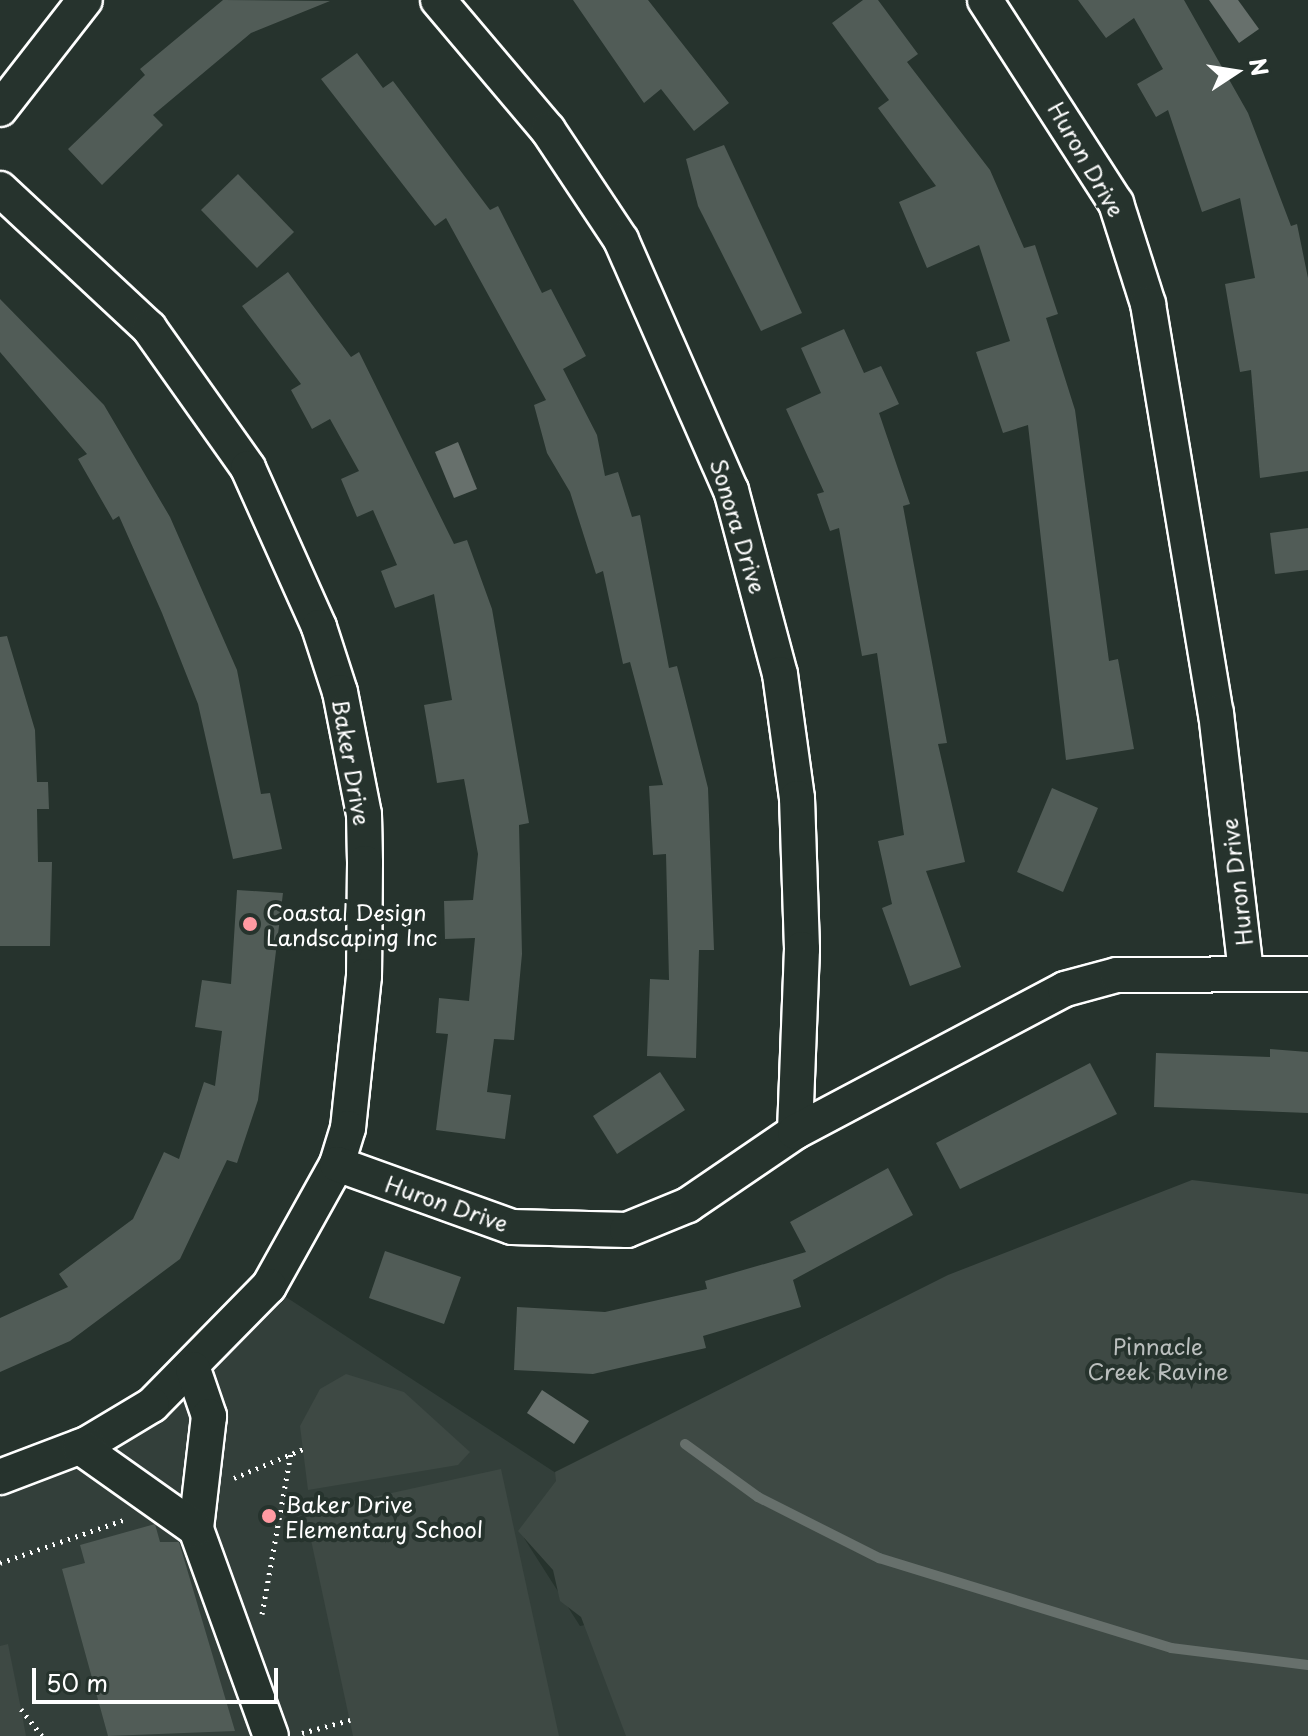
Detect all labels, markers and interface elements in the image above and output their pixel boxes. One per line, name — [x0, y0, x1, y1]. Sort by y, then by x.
north arrow — [1196, 32, 1276, 112]
text: N — [1242, 55, 1278, 79]
street label: Huron Drive — [1043, 97, 1131, 221]
street label: Sonora Drive — [706, 455, 772, 597]
street label: Baker Drive — [328, 696, 376, 828]
street label: Huron Drive — [1215, 816, 1257, 948]
place label: Coastal Design Landscaping Inc — [266, 898, 437, 950]
marker: Coastal Design Landscaping Inc — [241, 915, 259, 933]
street label: Huron Drive — [382, 1170, 512, 1236]
park label: Pinnacle Creek Ravine — [1087, 1332, 1229, 1384]
place label: Baker Drive Elementary School — [285, 1490, 483, 1542]
marker: Baker Drive Elementary School — [260, 1507, 278, 1525]
scale bar — [36, 1652, 282, 1702]
text: 50 m — [46, 1664, 108, 1700]

